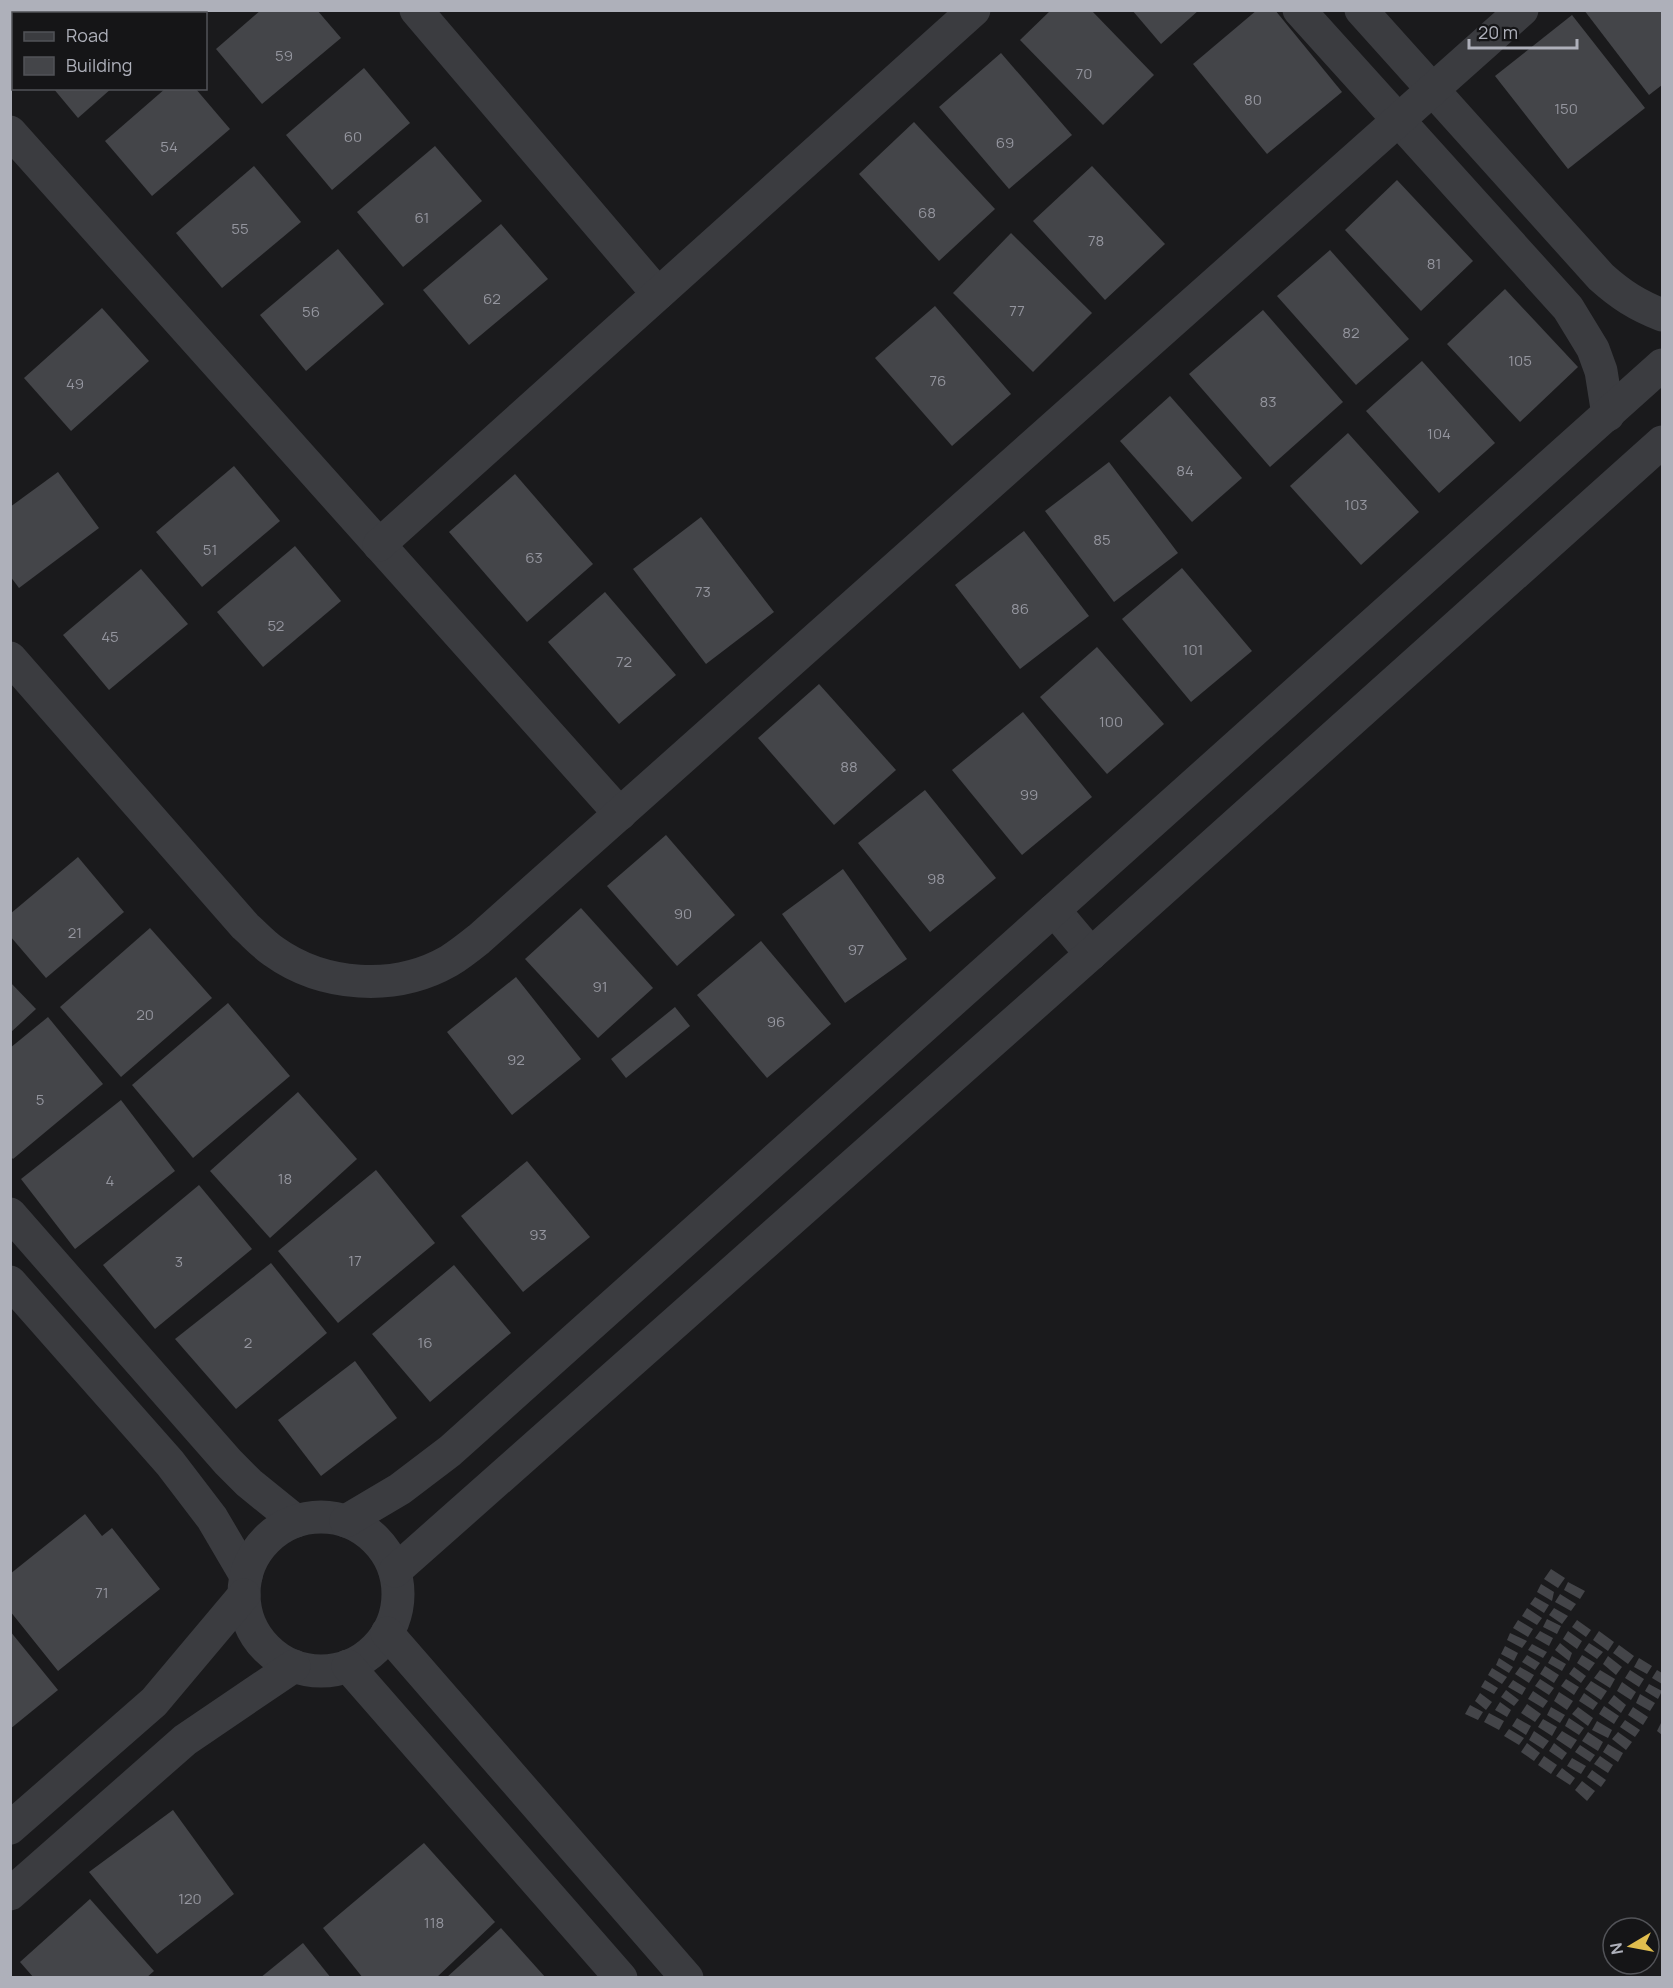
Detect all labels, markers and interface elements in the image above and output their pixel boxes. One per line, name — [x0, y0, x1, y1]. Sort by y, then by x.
legend — [12, 12, 207, 90]
scale bar — [1469, 12, 1577, 50]
text: 20 m — [1478, 20, 1518, 44]
text: Road — [66, 23, 109, 47]
house number: 59 — [275, 45, 293, 66]
text: Building — [66, 53, 132, 77]
house number: 70 — [1076, 63, 1092, 84]
house number: 80 — [1244, 89, 1262, 110]
house number: 150 — [1554, 98, 1578, 119]
house number: 60 — [344, 126, 362, 147]
house number: 69 — [996, 132, 1014, 153]
house number: 54 — [160, 136, 178, 157]
house number: 68 — [918, 202, 936, 223]
house number: 61 — [415, 207, 429, 228]
house number: 55 — [231, 218, 249, 239]
house number: 78 — [1088, 230, 1104, 251]
house number: 81 — [1427, 253, 1441, 274]
house number: 62 — [483, 288, 501, 309]
house number: 77 — [1009, 300, 1025, 321]
house number: 56 — [302, 301, 320, 322]
house number: 82 — [1342, 322, 1360, 343]
house number: 105 — [1508, 350, 1532, 371]
house number: 76 — [930, 370, 946, 391]
house number: 49 — [66, 373, 84, 394]
house number: 83 — [1259, 391, 1277, 412]
house number: 104 — [1427, 423, 1451, 444]
house number: 84 — [1176, 460, 1194, 481]
house number: 103 — [1344, 494, 1368, 515]
house number: 85 — [1093, 529, 1111, 550]
house number: 51 — [203, 539, 217, 560]
house number: 63 — [525, 547, 543, 568]
house number: 73 — [695, 581, 711, 602]
house number: 86 — [1011, 598, 1029, 619]
house number: 52 — [268, 615, 284, 636]
house number: 45 — [101, 626, 119, 647]
house number: 101 — [1183, 639, 1203, 660]
house number: 72 — [616, 651, 632, 672]
house number: 100 — [1099, 711, 1123, 732]
house number: 88 — [840, 756, 858, 777]
house number: 99 — [1020, 784, 1038, 805]
house number: 98 — [927, 868, 945, 889]
house number: 90 — [674, 903, 692, 924]
house number: 21 — [68, 922, 82, 943]
house number: 97 — [848, 939, 864, 960]
house number: 91 — [592, 976, 608, 997]
house number: 20 — [136, 1004, 154, 1025]
house number: 96 — [767, 1011, 785, 1032]
house number: 92 — [507, 1049, 525, 1070]
house number: 5 — [36, 1089, 44, 1110]
house number: 18 — [278, 1168, 292, 1189]
house number: 4 — [106, 1170, 115, 1191]
house number: 93 — [529, 1224, 547, 1245]
house number: 17 — [348, 1250, 362, 1271]
house number: 3 — [175, 1251, 183, 1272]
house number: 2 — [244, 1332, 252, 1353]
house number: 16 — [417, 1332, 433, 1353]
house number: 71 — [95, 1582, 109, 1603]
house number: 120 — [178, 1888, 202, 1909]
house number: 118 — [424, 1912, 444, 1933]
north arrow — [1601, 1916, 1661, 1976]
text: N — [1604, 1941, 1628, 1956]

